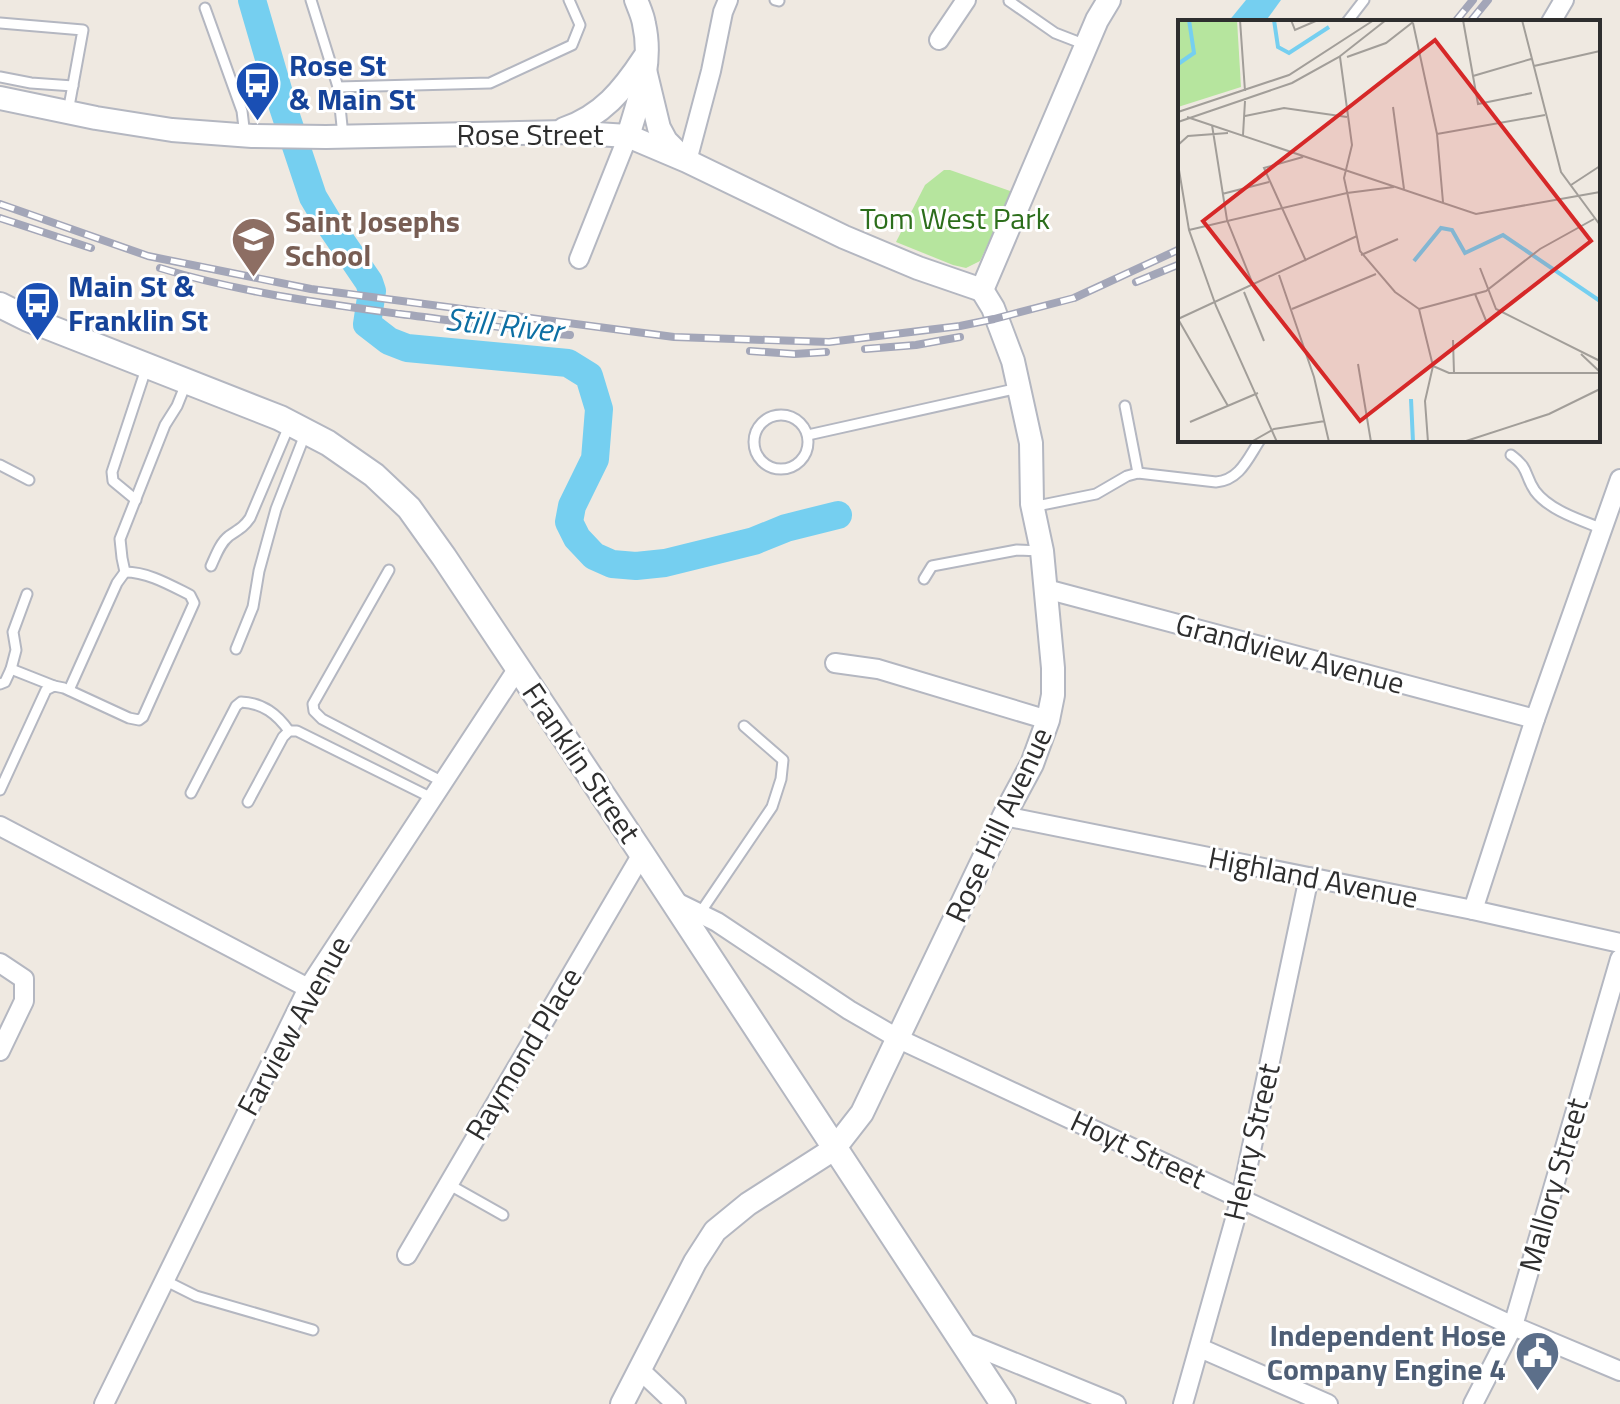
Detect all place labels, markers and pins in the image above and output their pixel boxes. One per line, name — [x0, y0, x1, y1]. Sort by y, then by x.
place label: Rose St & Main St — [289, 42, 416, 122]
bus stop icon: Rose St & Main St — [234, 59, 282, 122]
place label: Saint Josephs School — [285, 198, 460, 278]
school or university icon: Saint Josephs School — [230, 215, 278, 278]
place label: Main St & Franklin St — [68, 263, 208, 343]
bus stop icon: Main St & Franklin St — [13, 280, 61, 343]
place label: Independent Hose Company Engine 4 — [1267, 1312, 1506, 1392]
public building icon: Independent Hose Company Engine 4 — [1513, 1329, 1561, 1392]

